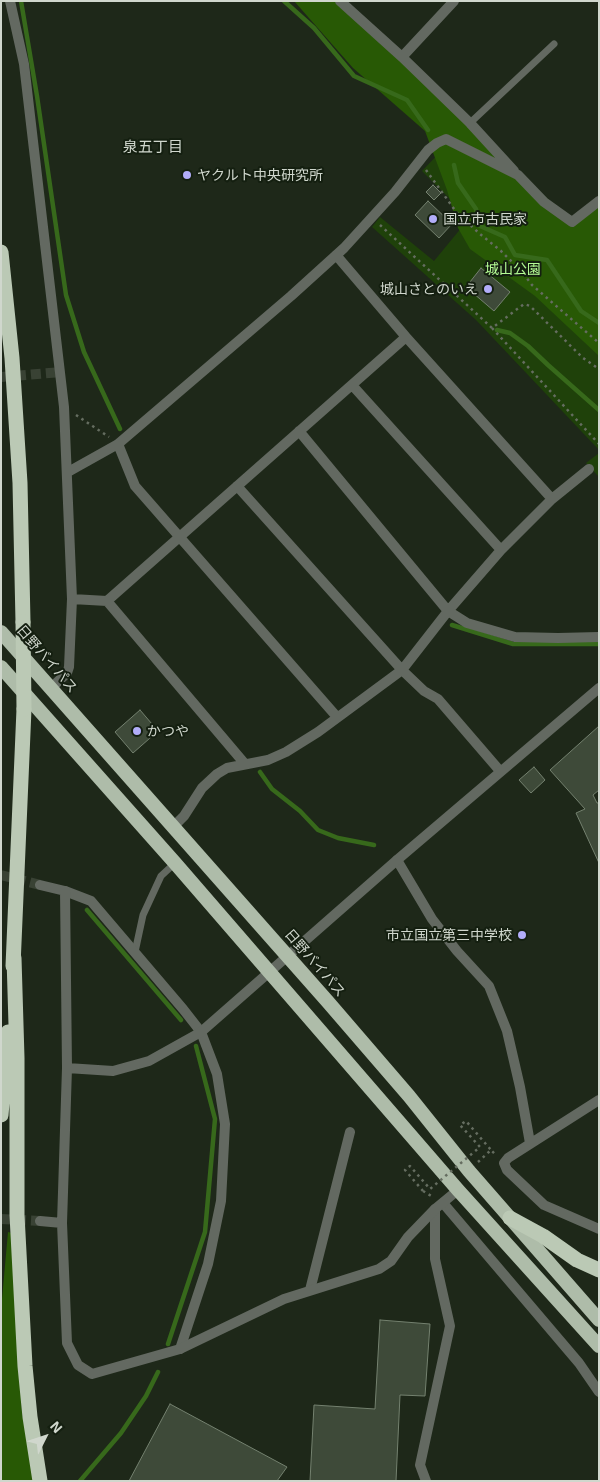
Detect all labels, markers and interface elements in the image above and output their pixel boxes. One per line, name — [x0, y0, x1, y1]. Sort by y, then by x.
district label: 泉五丁目 — [123, 138, 183, 156]
place label: ヤクルト中央研究所 — [197, 167, 323, 183]
marker: ヤクルト中央研究所 — [181, 169, 193, 181]
place label: 国立市古民家 — [443, 211, 527, 227]
marker: 国立市古民家 — [427, 213, 439, 225]
park label: 城山公園 — [485, 261, 541, 277]
place label: 城山さとのいえ — [380, 281, 478, 297]
marker: 城山さとのいえ — [482, 283, 494, 295]
street label: 日野バイパス — [13, 622, 81, 696]
place label: かつや — [147, 723, 189, 739]
marker: かつや — [131, 725, 143, 737]
street label: 日野バイパス — [281, 926, 349, 1000]
place label: 市立国立第三中学校 — [386, 927, 512, 943]
marker: 市立国立第三中学校 — [516, 929, 528, 941]
north arrow — [20, 1412, 70, 1462]
text: N — [47, 1417, 66, 1436]

